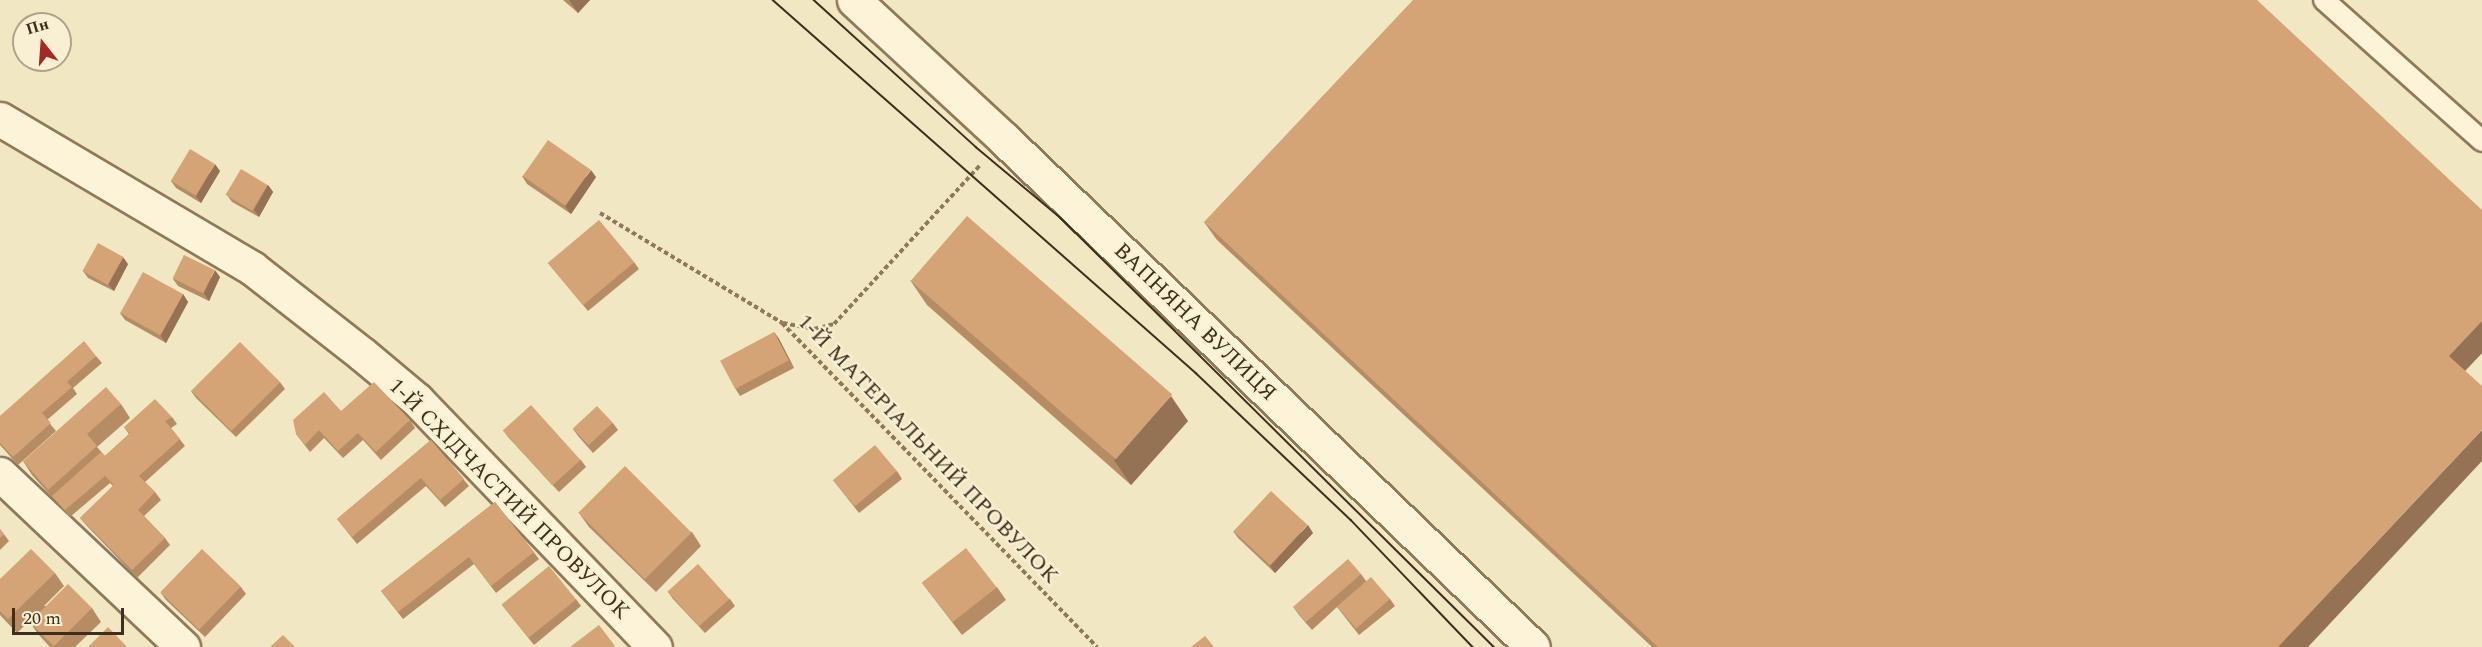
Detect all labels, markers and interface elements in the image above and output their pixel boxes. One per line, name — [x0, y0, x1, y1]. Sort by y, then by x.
north arrow — [12, 12, 72, 72]
text: Пн — [23, 12, 52, 42]
street label: ВАПНЯНА ВУЛИЦЯ — [1108, 238, 1282, 406]
street label: 1-Й МАТЕРІАЛЬНИЙ ПРОВУЛОК — [792, 309, 1064, 589]
street label: 1-Й СХІДЧАСТИЙ ПРОВУЛОК — [383, 373, 635, 625]
scale bar — [15, 596, 128, 634]
text: 20 m — [23, 605, 61, 632]

